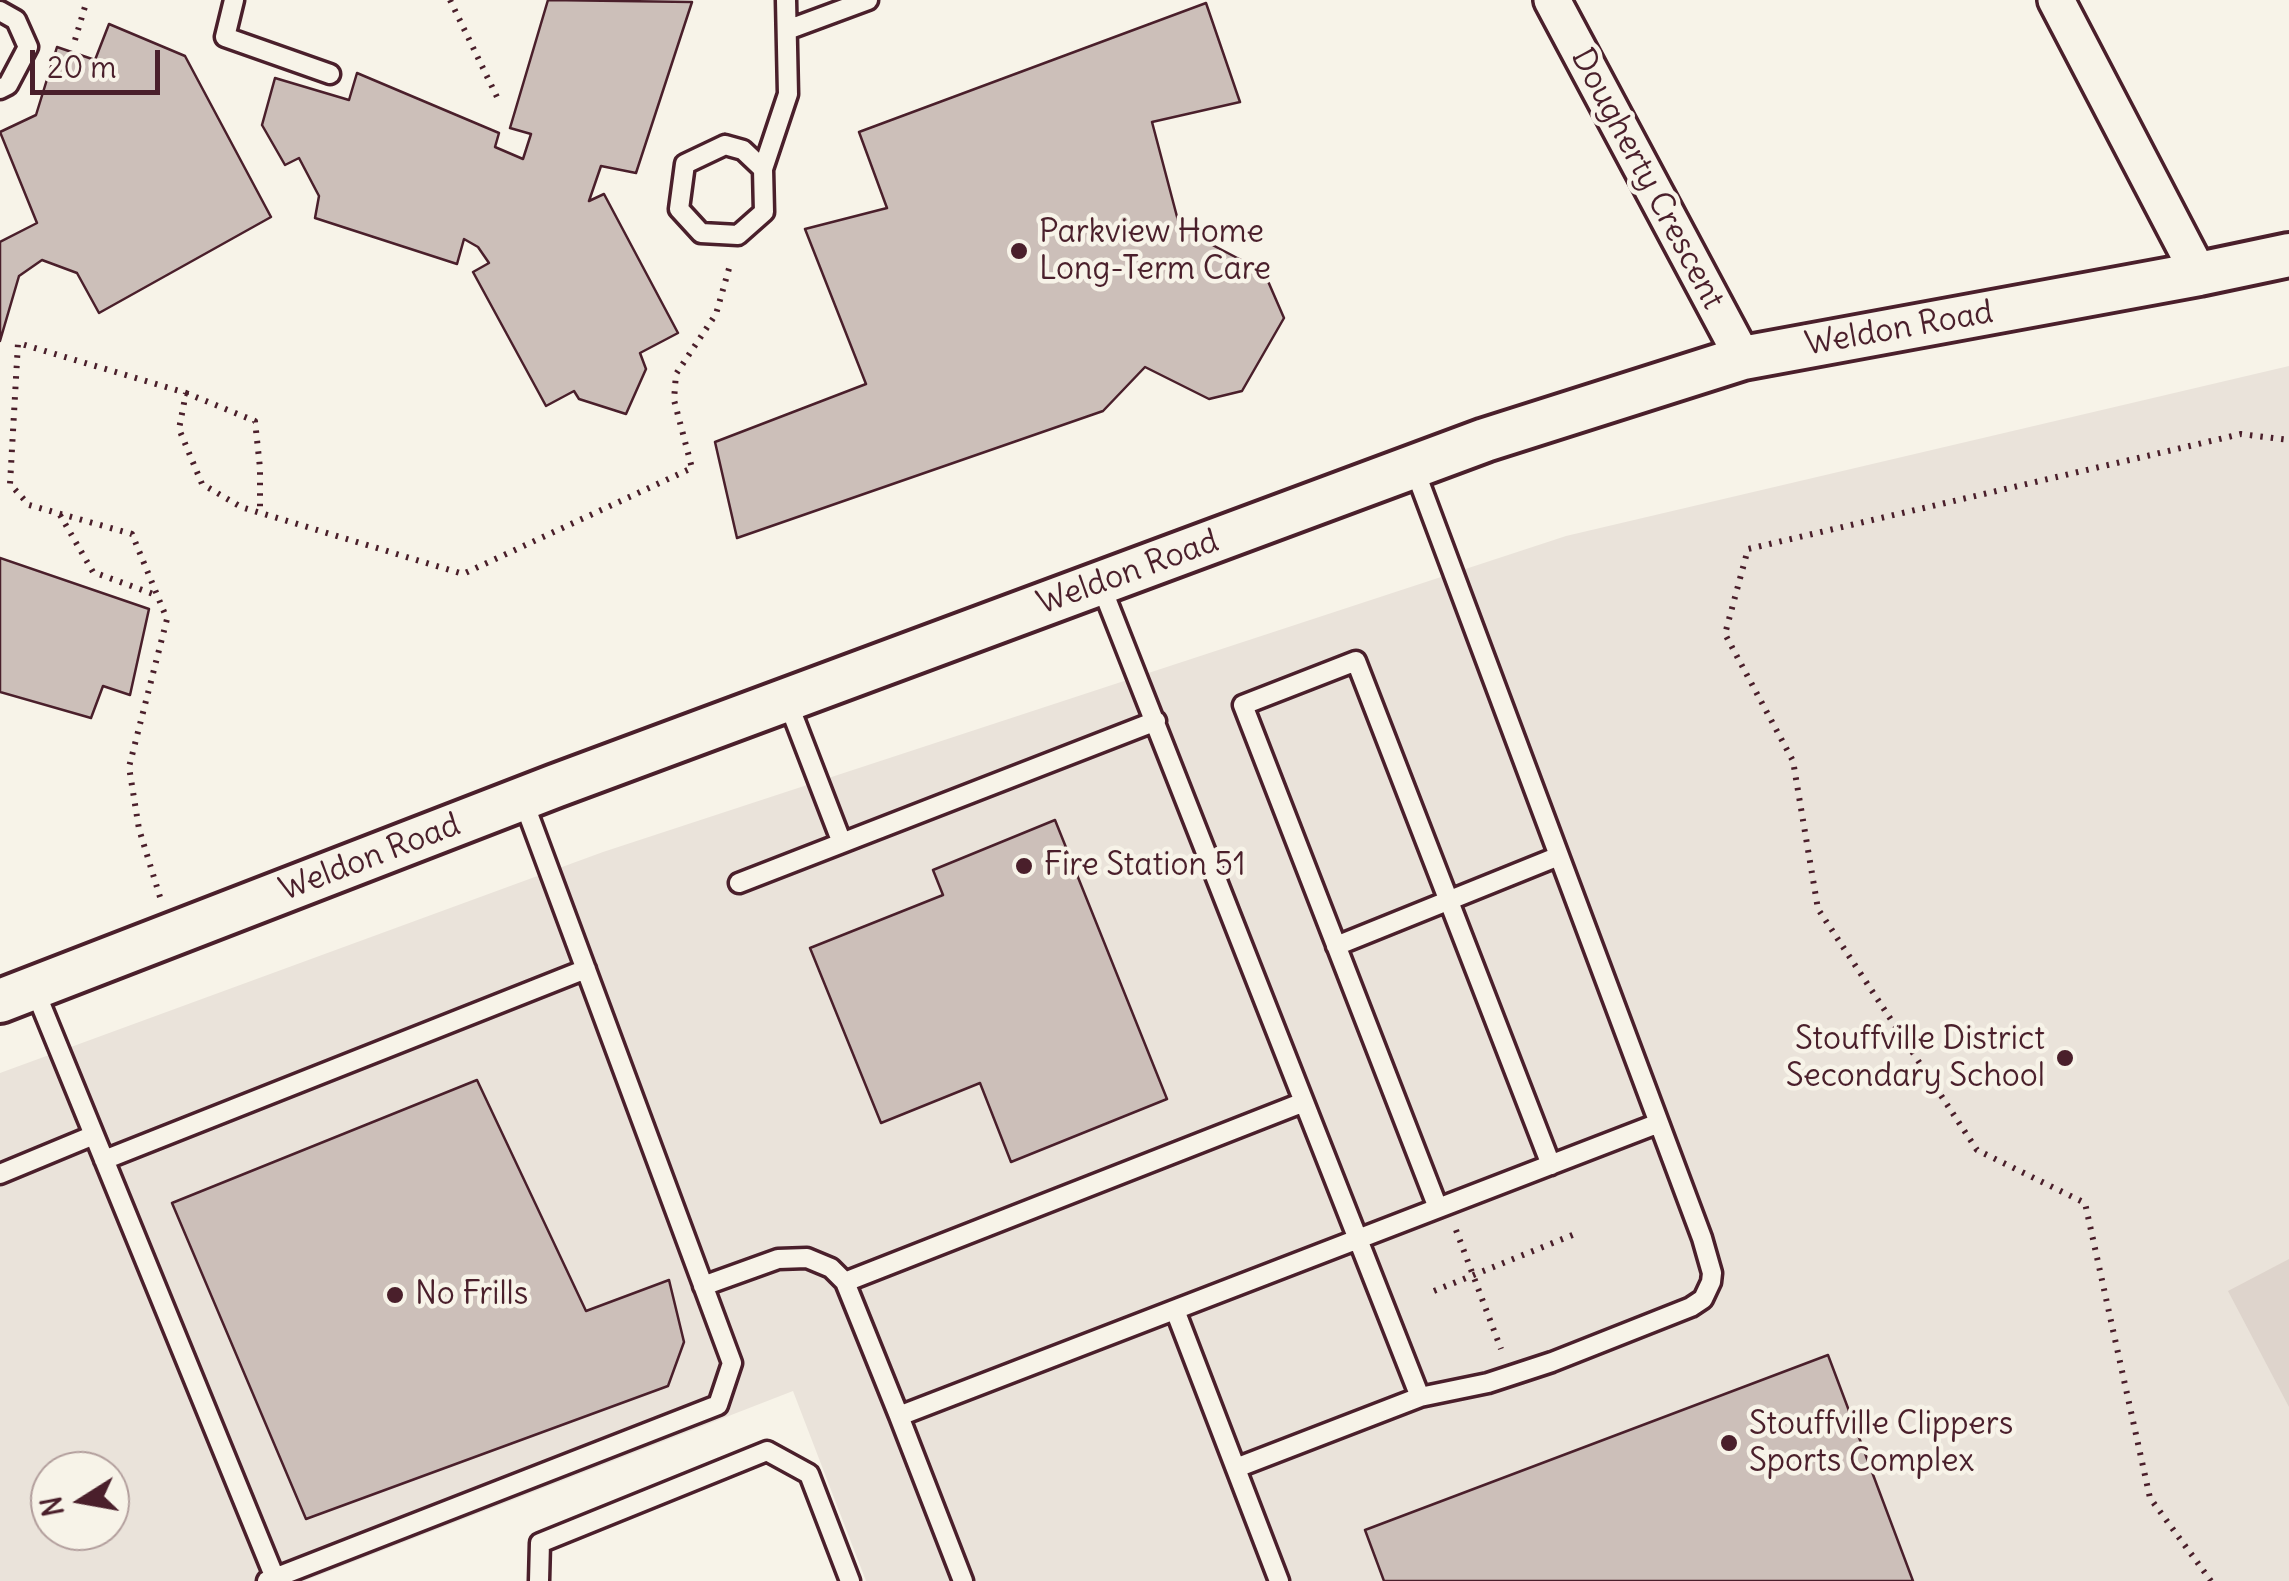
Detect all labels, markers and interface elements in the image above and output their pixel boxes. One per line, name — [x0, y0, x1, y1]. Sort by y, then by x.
scale bar — [35, 30, 165, 92]
street label: Dougherty Crescent — [1562, 42, 1732, 316]
text: 20 m — [47, 48, 117, 86]
place label: Parkview Home Long-Term Care — [1039, 214, 1271, 289]
marker: Parkview Home Long-Term Care — [1008, 240, 1030, 262]
street label: Weldon Road — [1802, 294, 1996, 364]
street label: Weldon Road — [1032, 522, 1224, 624]
street label: Weldon Road — [274, 806, 466, 910]
place label: Fire Station 51 — [1044, 847, 1246, 885]
marker: Fire Station 51 — [1013, 855, 1035, 877]
place label: Stouffville District Secondary School — [1786, 1021, 2045, 1096]
marker: Stouffville District Secondary School — [2054, 1047, 2076, 1069]
place label: No Frills — [415, 1276, 528, 1314]
marker: No Frills — [384, 1284, 406, 1306]
place label: Stouffville Clippers Sports Complex — [1749, 1406, 2013, 1481]
marker: Stouffville Clippers Sports Complex — [1718, 1432, 1740, 1454]
north arrow — [30, 1451, 130, 1551]
text: N — [33, 1493, 72, 1519]

